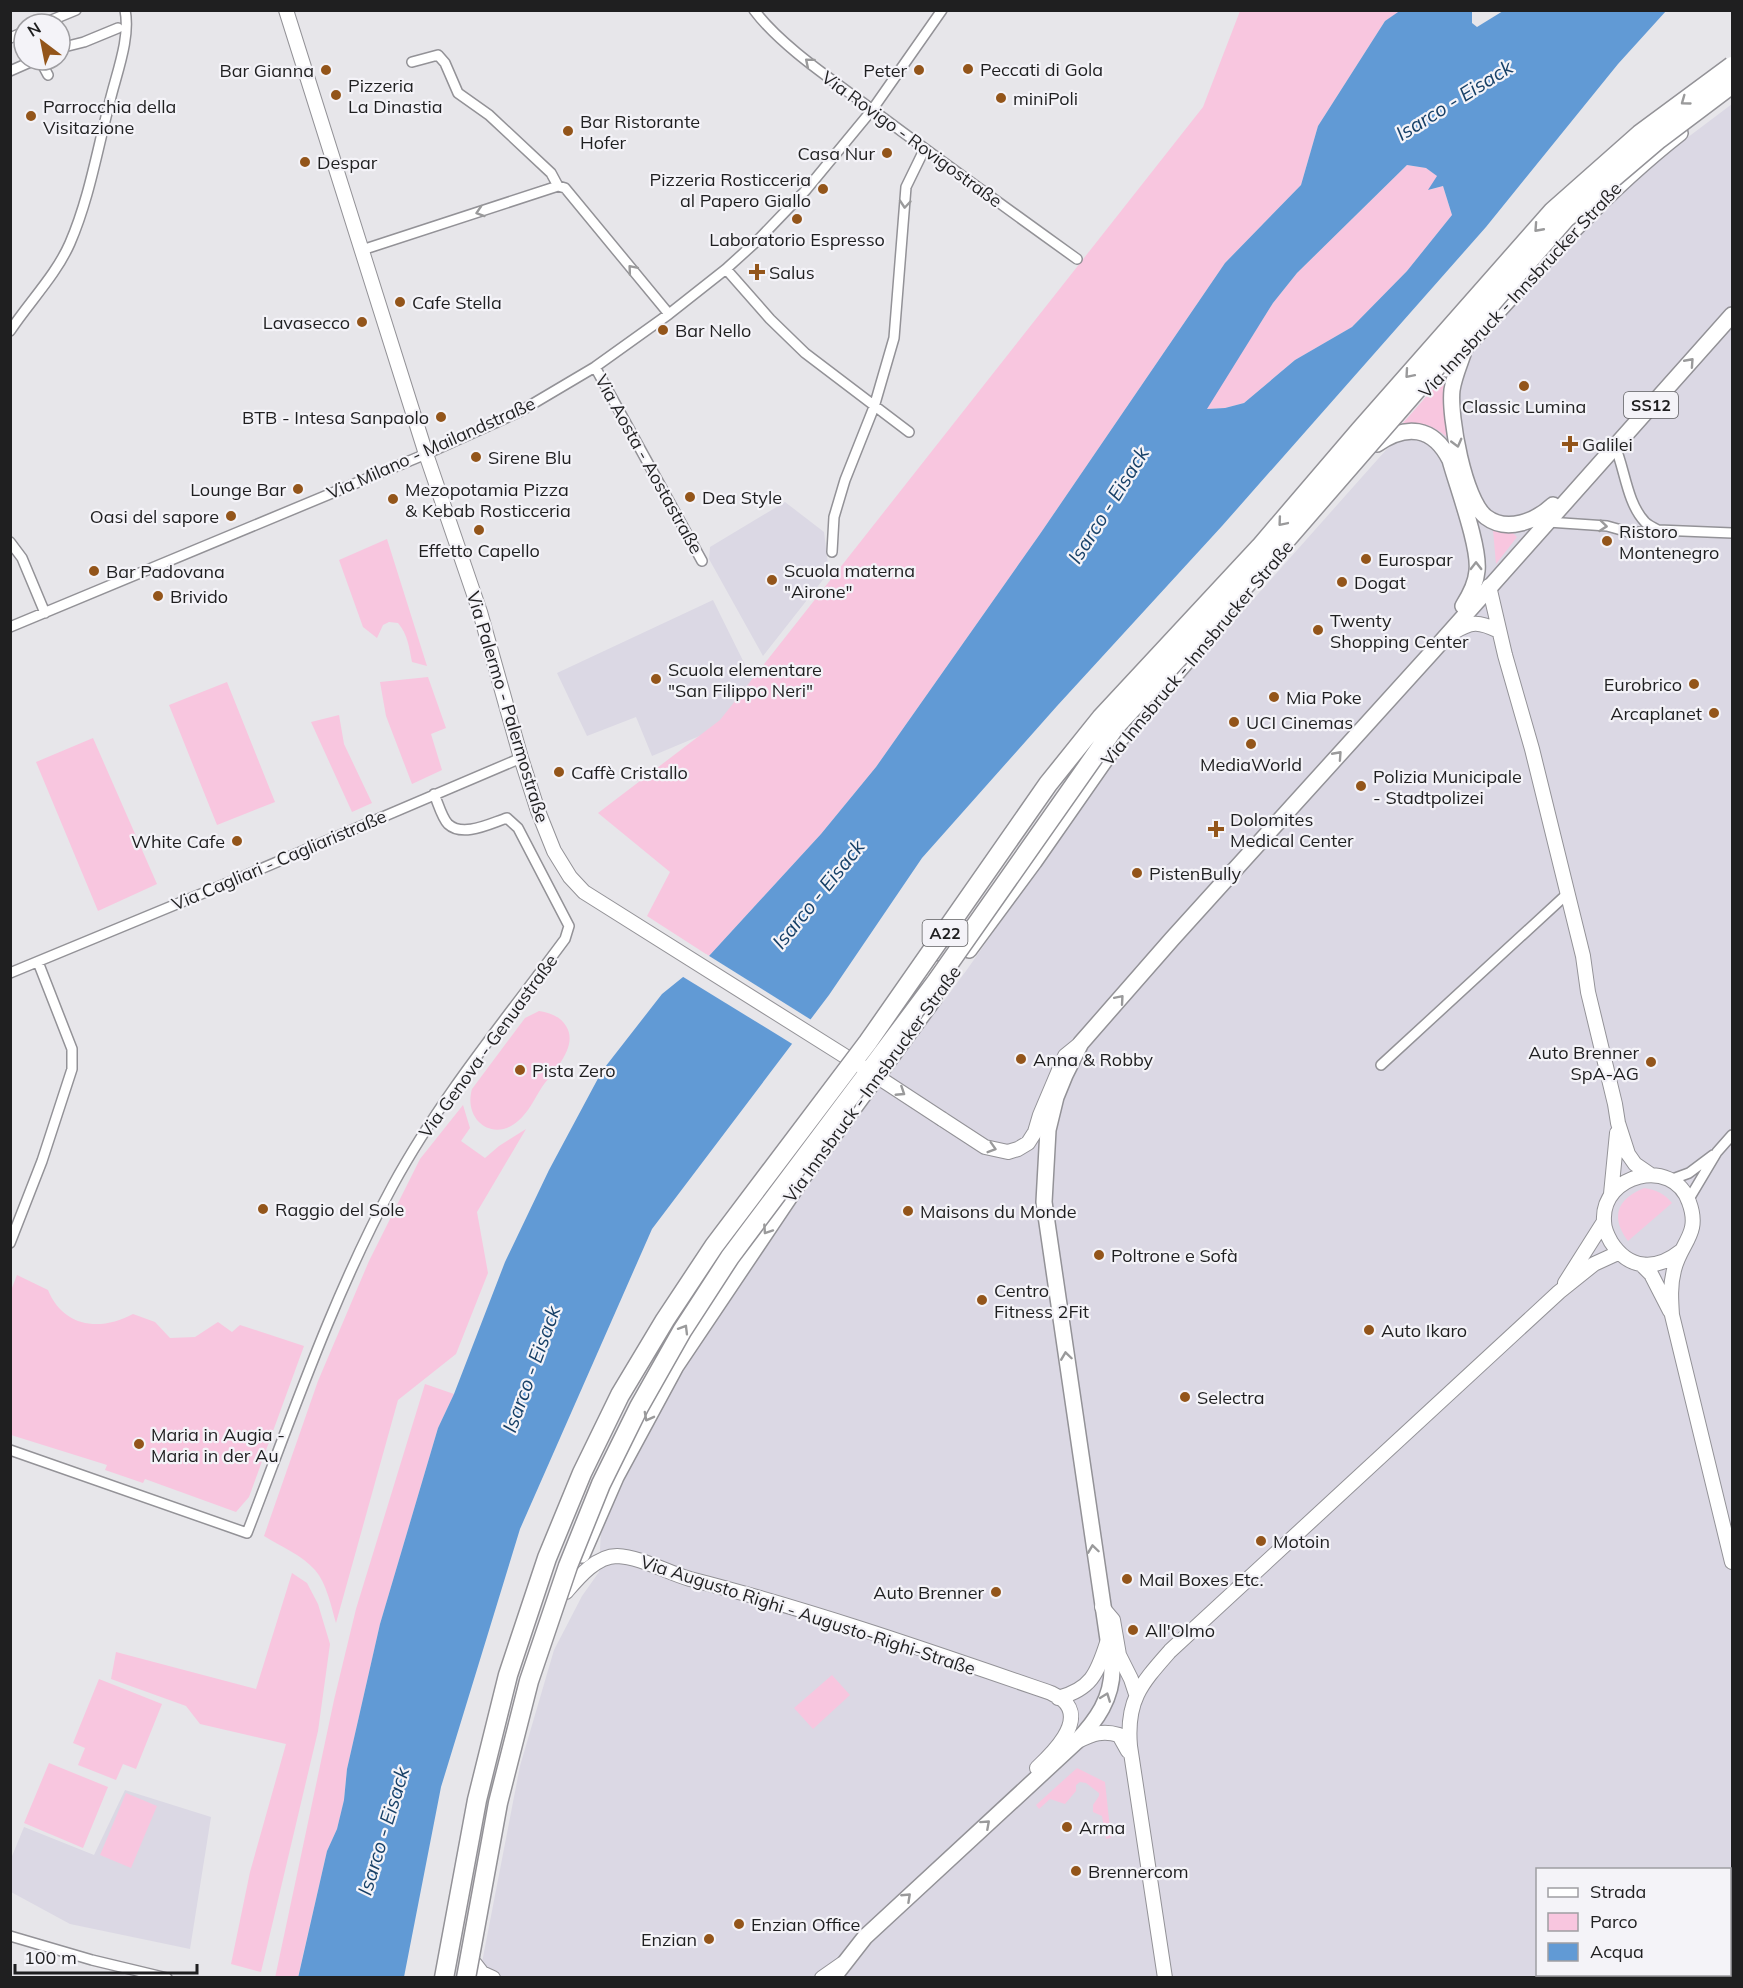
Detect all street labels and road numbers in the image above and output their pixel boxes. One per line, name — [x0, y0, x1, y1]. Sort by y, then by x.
street label: Via Rovigo - Rovigostraße — [817, 66, 1007, 212]
street label: Via Innsbruck - Innsbrucker Straße — [1414, 177, 1626, 403]
street label: Via Aosta - Aostastraße — [590, 370, 708, 558]
street label: Via Milano - Mailandstraße — [323, 392, 539, 504]
road number: SS12 — [1624, 392, 1678, 418]
street label: Via Innsbruck - Innsbrucker Straße — [1096, 536, 1298, 770]
street label: Via Palermo - Palermostraße — [462, 589, 554, 825]
street label: Via Cagliari - Cagliaristraße — [168, 804, 390, 916]
road number: A22 — [922, 920, 968, 946]
street label: Via Genova - Genuastraße — [414, 950, 562, 1142]
street label: Via Innsbruck - Innsbrucker Straße — [778, 961, 966, 1207]
street label: Via Augusto Righi - Augusto-Righi-Straße — [638, 1550, 978, 1680]

